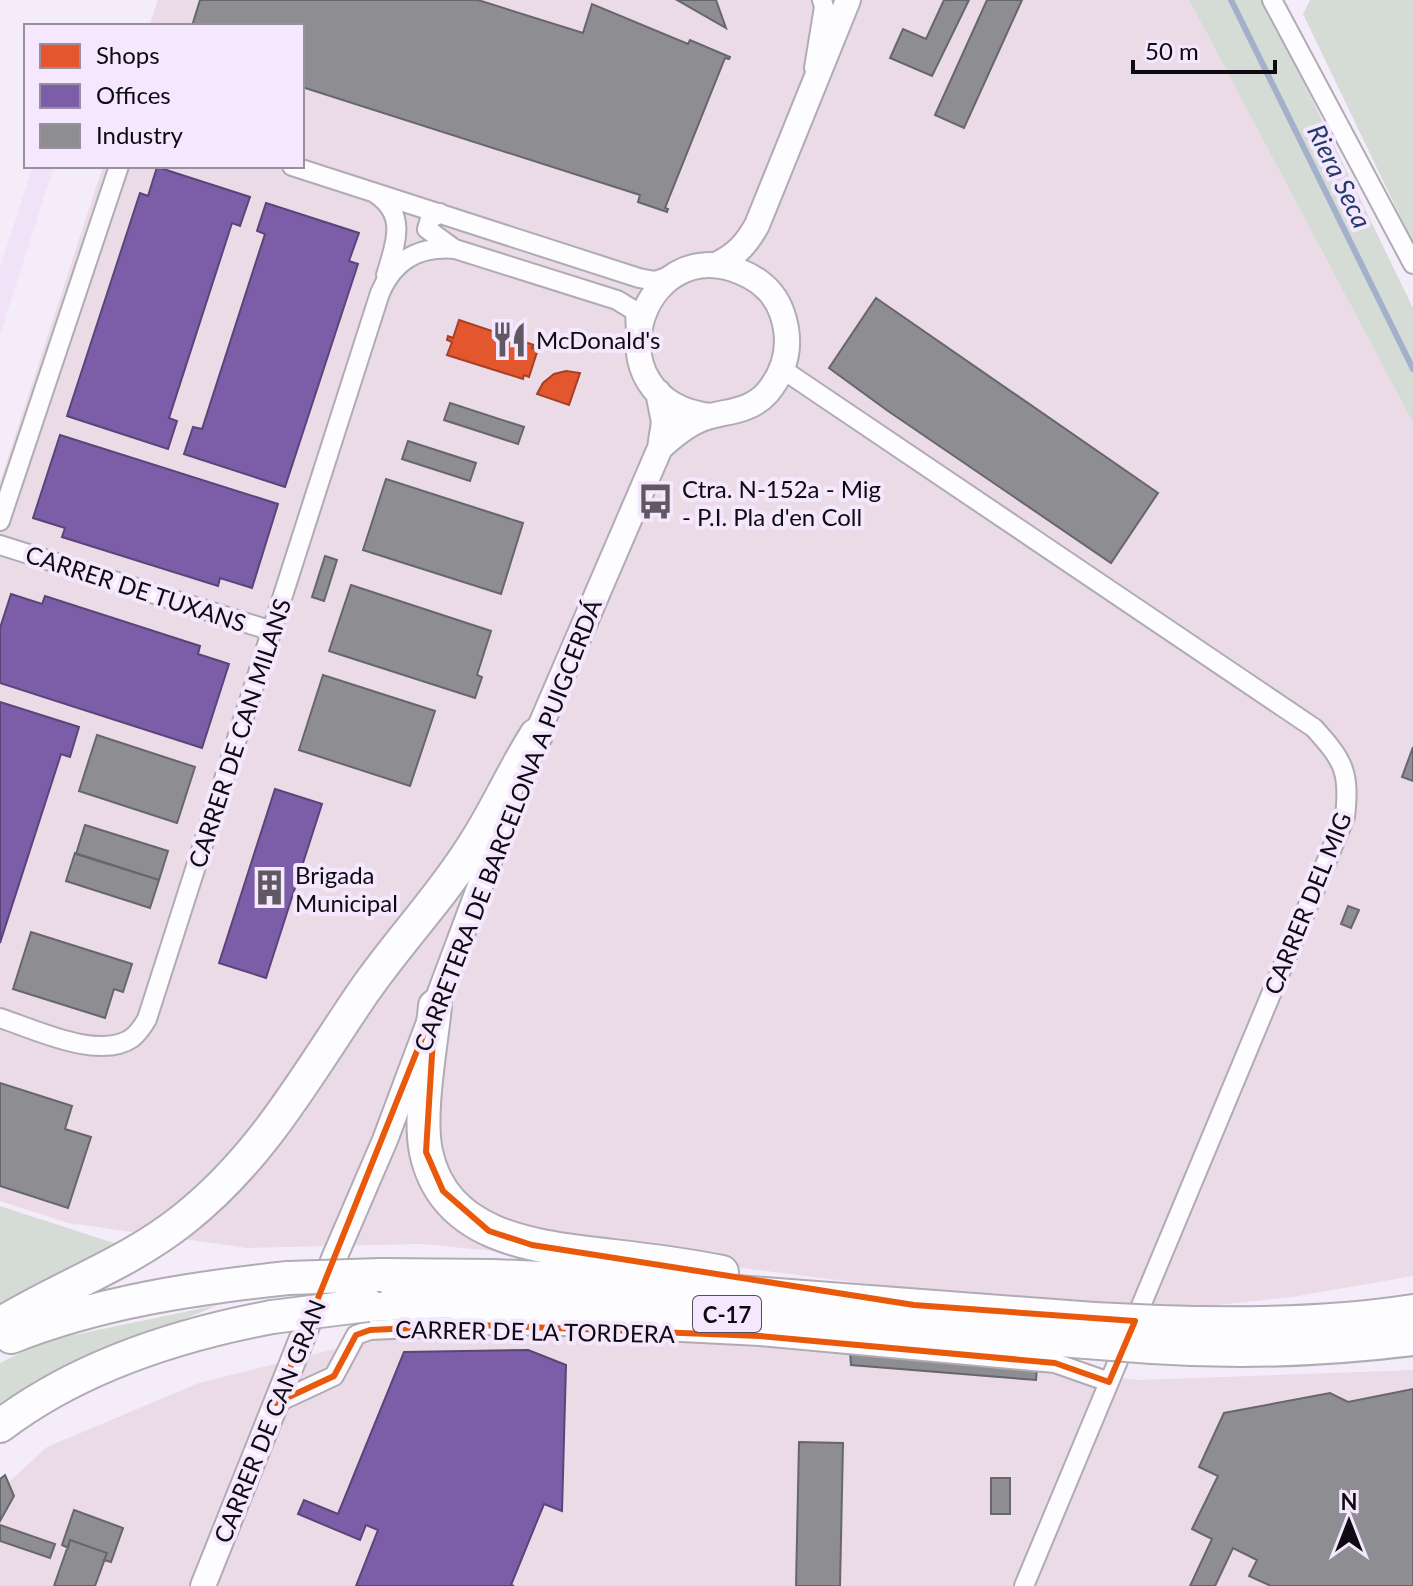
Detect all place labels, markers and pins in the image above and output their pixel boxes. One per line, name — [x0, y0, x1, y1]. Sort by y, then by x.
restaurant icon: McDonald's — [491, 320, 529, 358]
place label: McDonald's — [536, 325, 660, 354]
place label: Ctra. N-152a - Mig - P.I. Pla d'en Coll — [682, 474, 881, 531]
bus stop icon: Ctra. N-152a - Mig - P.I. Pla d'en Coll — [637, 483, 675, 521]
place label: Brigada Municipal — [295, 860, 398, 917]
building icon: Brigada Municipal — [250, 869, 288, 907]

